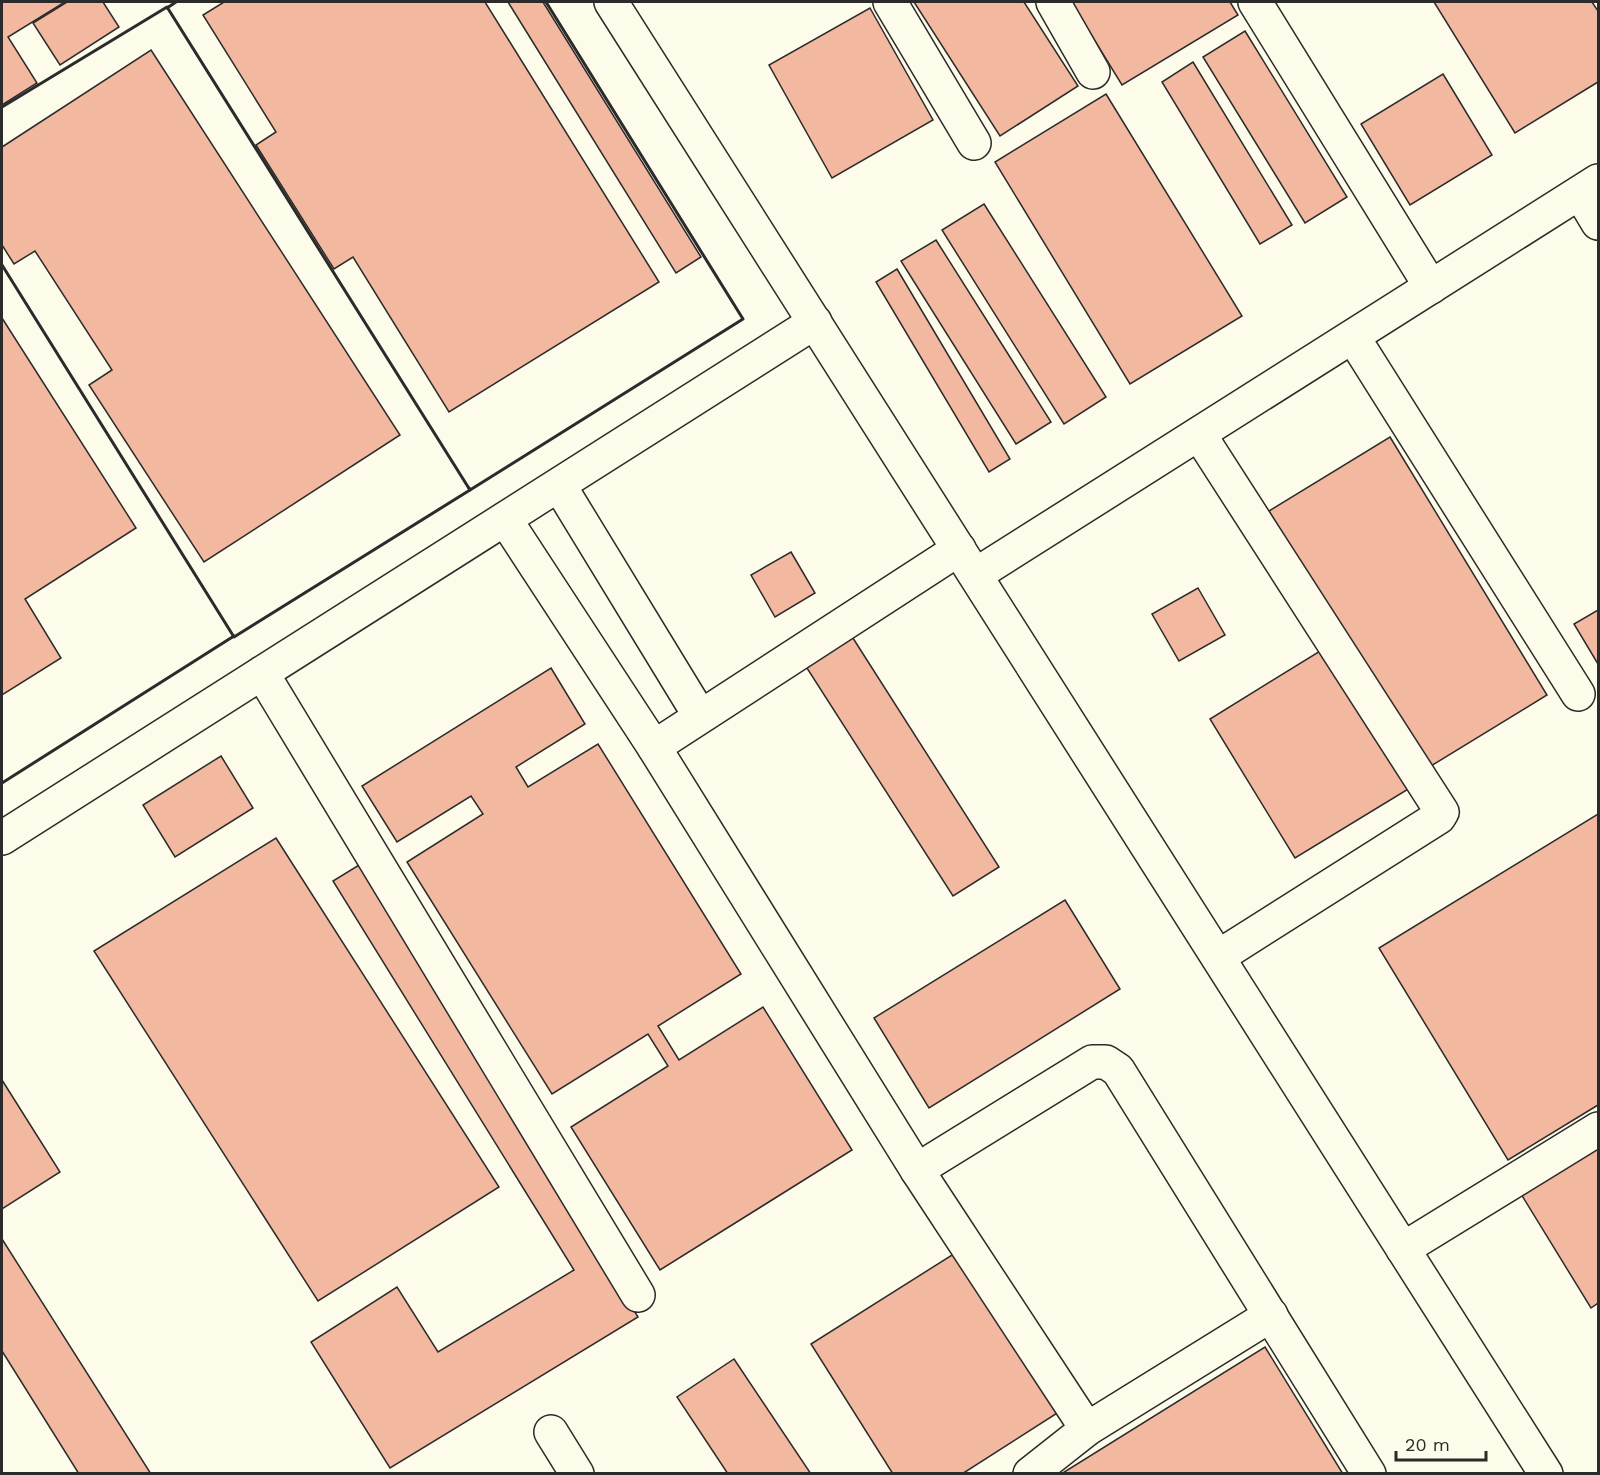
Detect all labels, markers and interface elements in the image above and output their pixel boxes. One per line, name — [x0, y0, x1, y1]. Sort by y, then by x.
scale bar — [1396, 1424, 1486, 1462]
text: 20 m — [1405, 1434, 1450, 1455]

